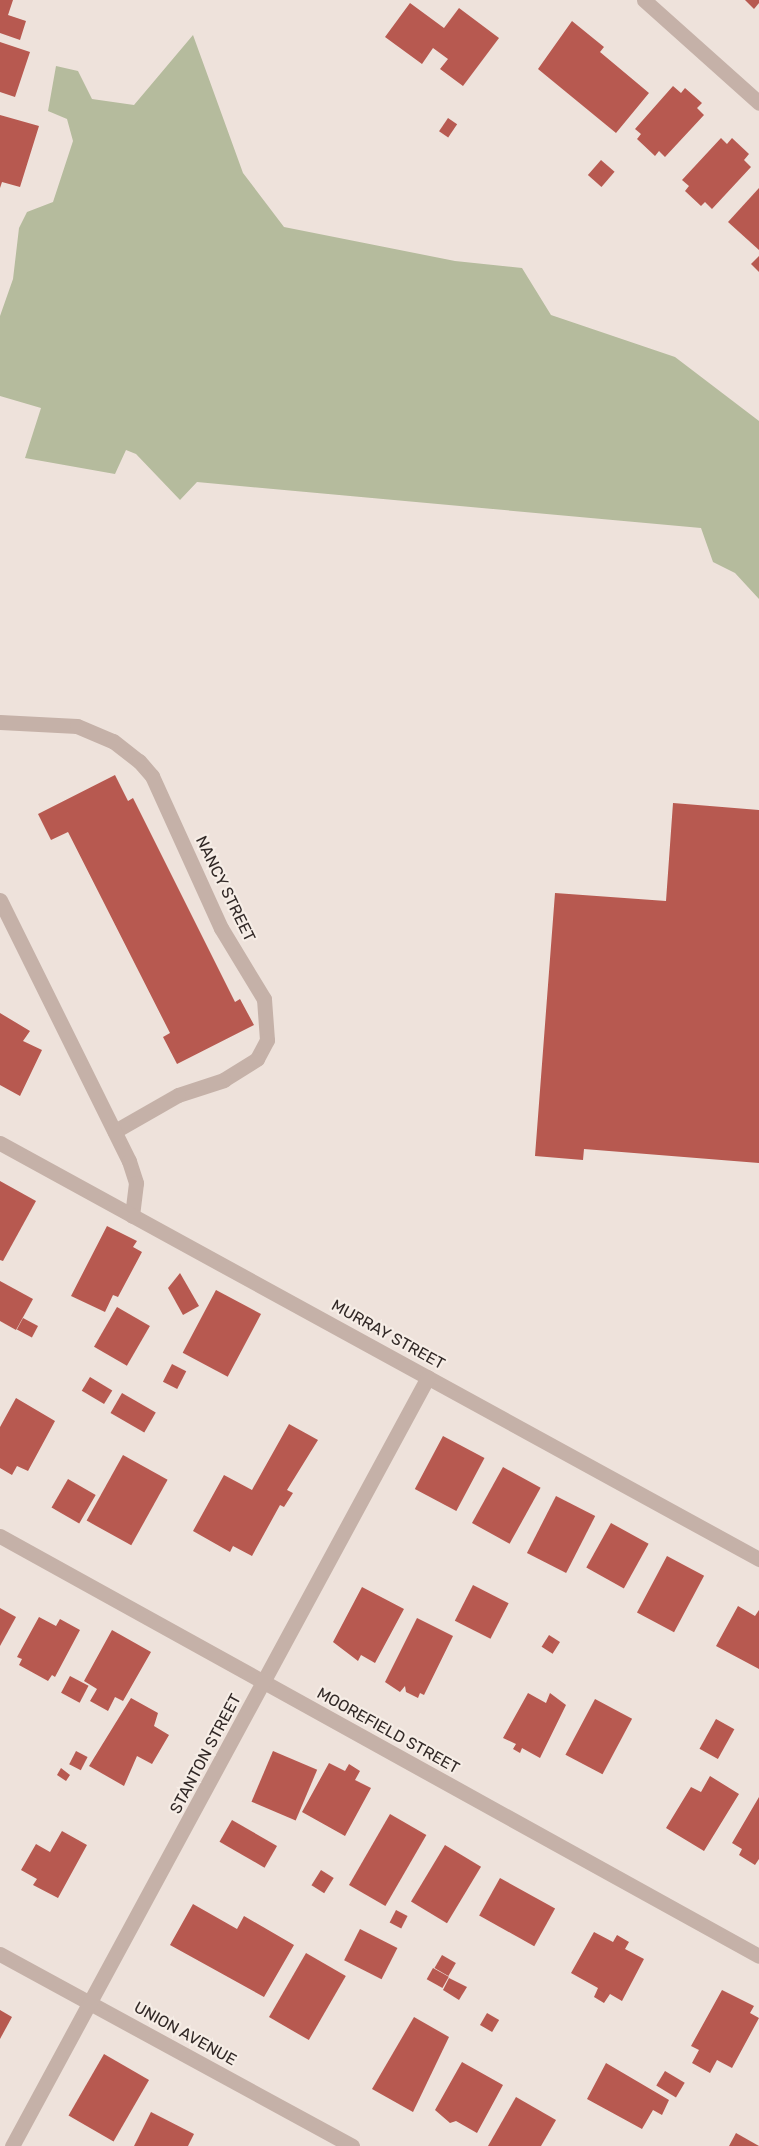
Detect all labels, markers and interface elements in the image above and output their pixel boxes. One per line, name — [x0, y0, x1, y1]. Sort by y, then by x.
street label: NANCY STREET — [191, 833, 259, 945]
street label: MURRAY STREET — [328, 1296, 448, 1374]
street label: MOOREFIELD STREET — [313, 1684, 463, 1778]
street label: STANTON STREET — [166, 1691, 246, 1817]
street label: UNION AVENUE — [130, 1998, 240, 2070]

